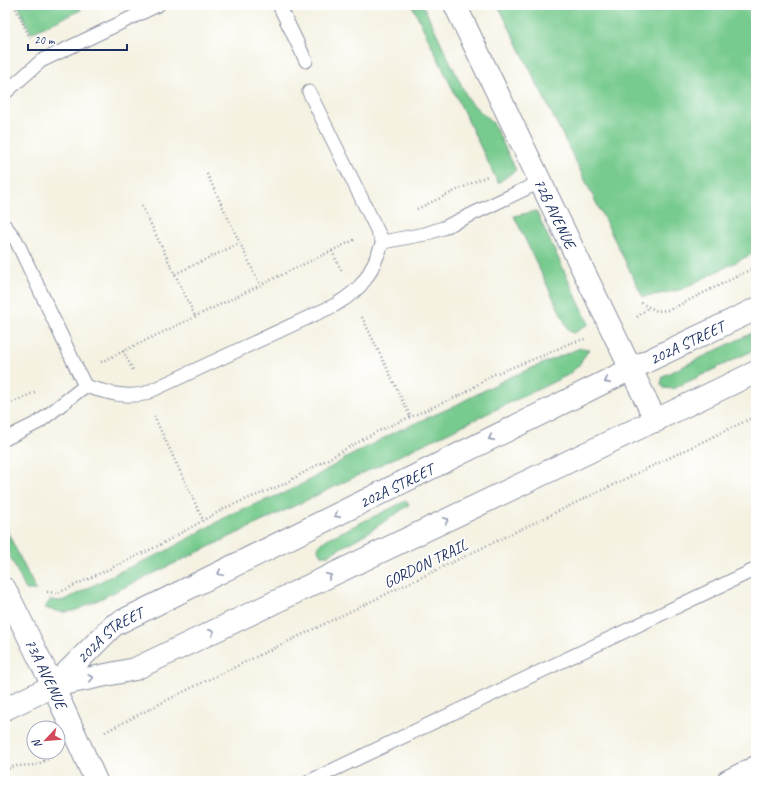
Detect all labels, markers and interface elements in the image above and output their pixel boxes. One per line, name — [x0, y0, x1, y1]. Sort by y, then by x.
scale bar — [28, 26, 127, 52]
text: 20 m — [34, 32, 56, 48]
street label: 72B AVENUE — [529, 175, 581, 254]
street label: 202A STREET — [647, 315, 731, 370]
one-way arrow — [604, 376, 611, 383]
one-way arrow — [487, 433, 495, 441]
street label: 202A STREET — [356, 458, 440, 513]
one-way arrow — [333, 510, 341, 518]
one-way arrow — [442, 517, 450, 525]
street label: GORDON TRAIL — [380, 535, 472, 593]
one-way arrow — [217, 568, 224, 575]
one-way arrow — [325, 573, 332, 581]
street label: 202A STREET — [73, 602, 150, 668]
one-way arrow — [207, 629, 215, 637]
street label: 73A AVENUE — [20, 635, 72, 714]
one-way arrow — [88, 675, 94, 683]
north arrow — [26, 720, 66, 760]
text: N — [28, 736, 45, 751]

